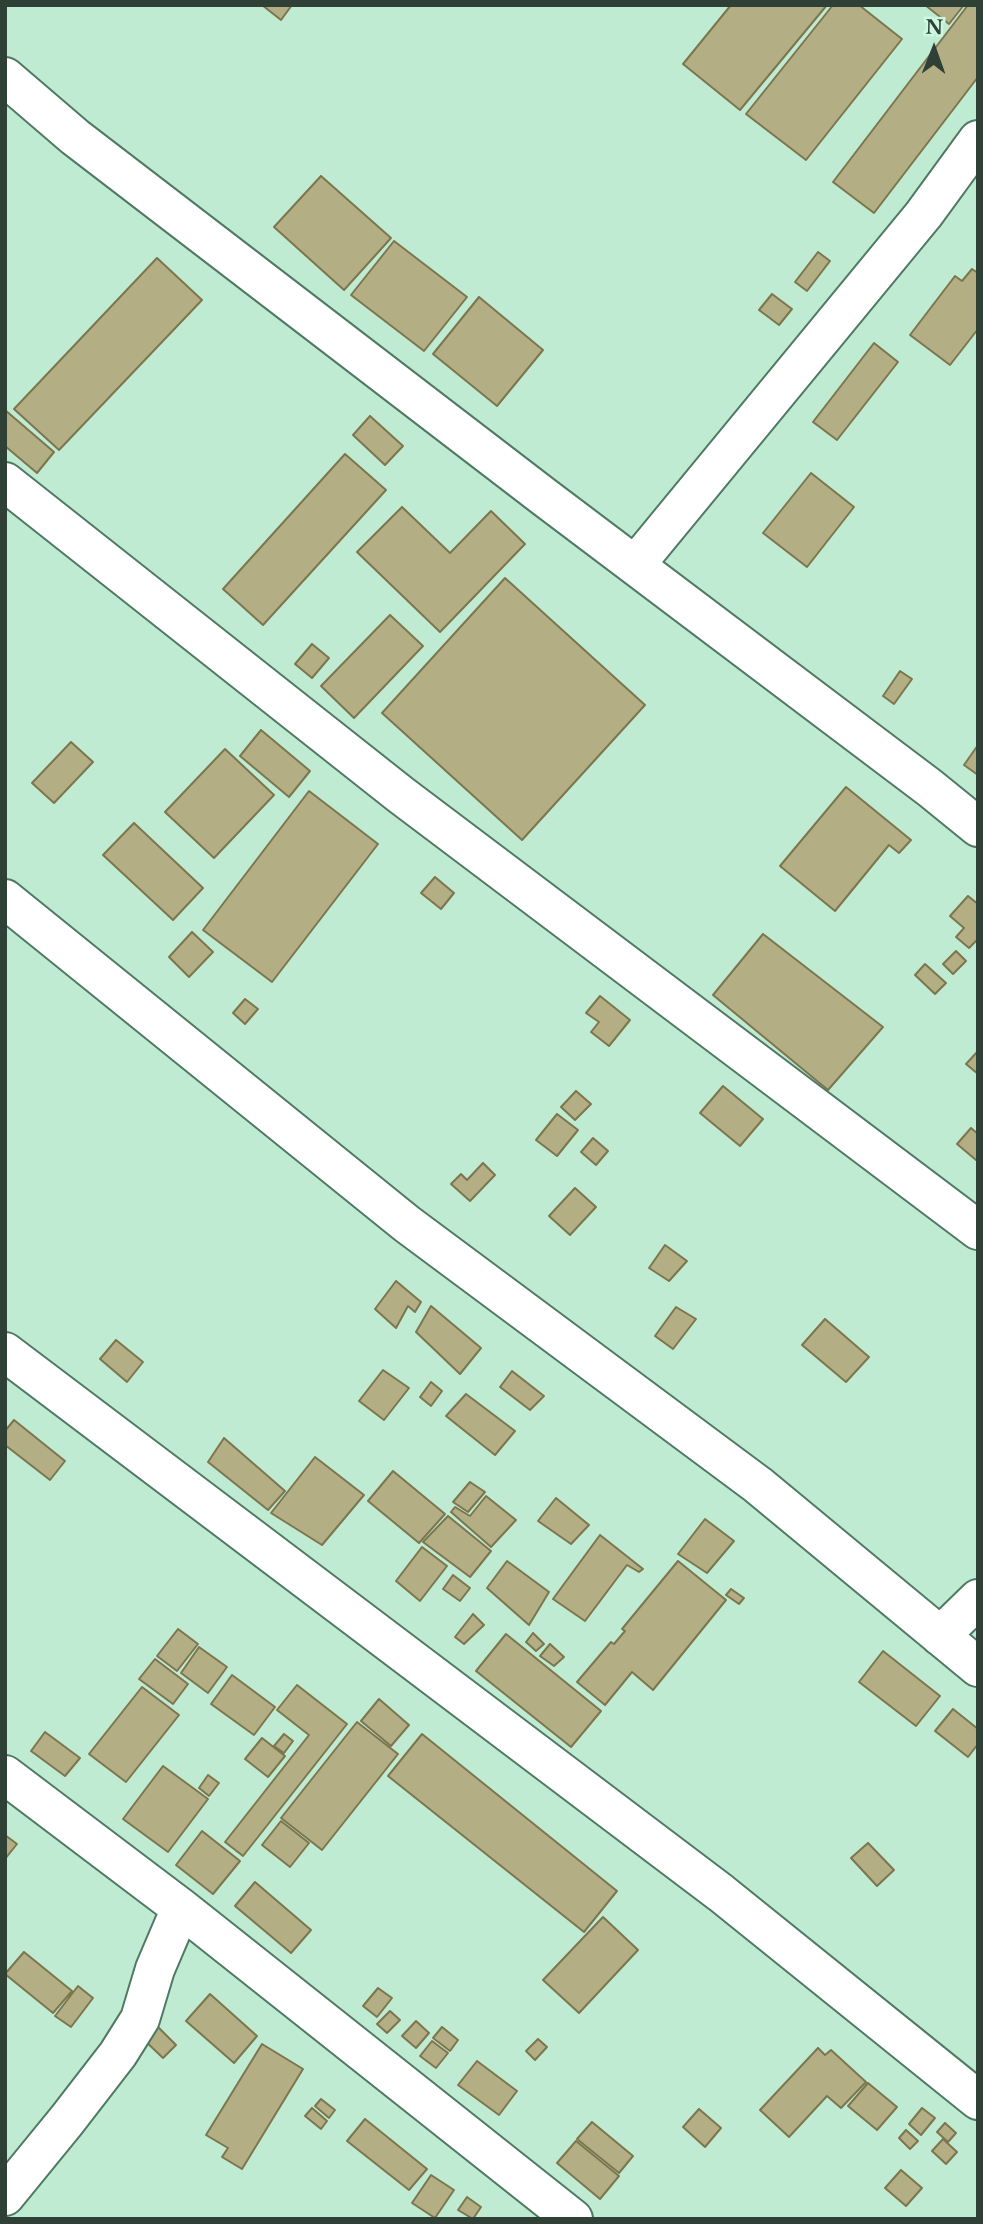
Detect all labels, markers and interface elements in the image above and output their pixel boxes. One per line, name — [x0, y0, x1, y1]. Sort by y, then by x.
north arrow — [899, 14, 969, 84]
text: N — [925, 16, 944, 39]

